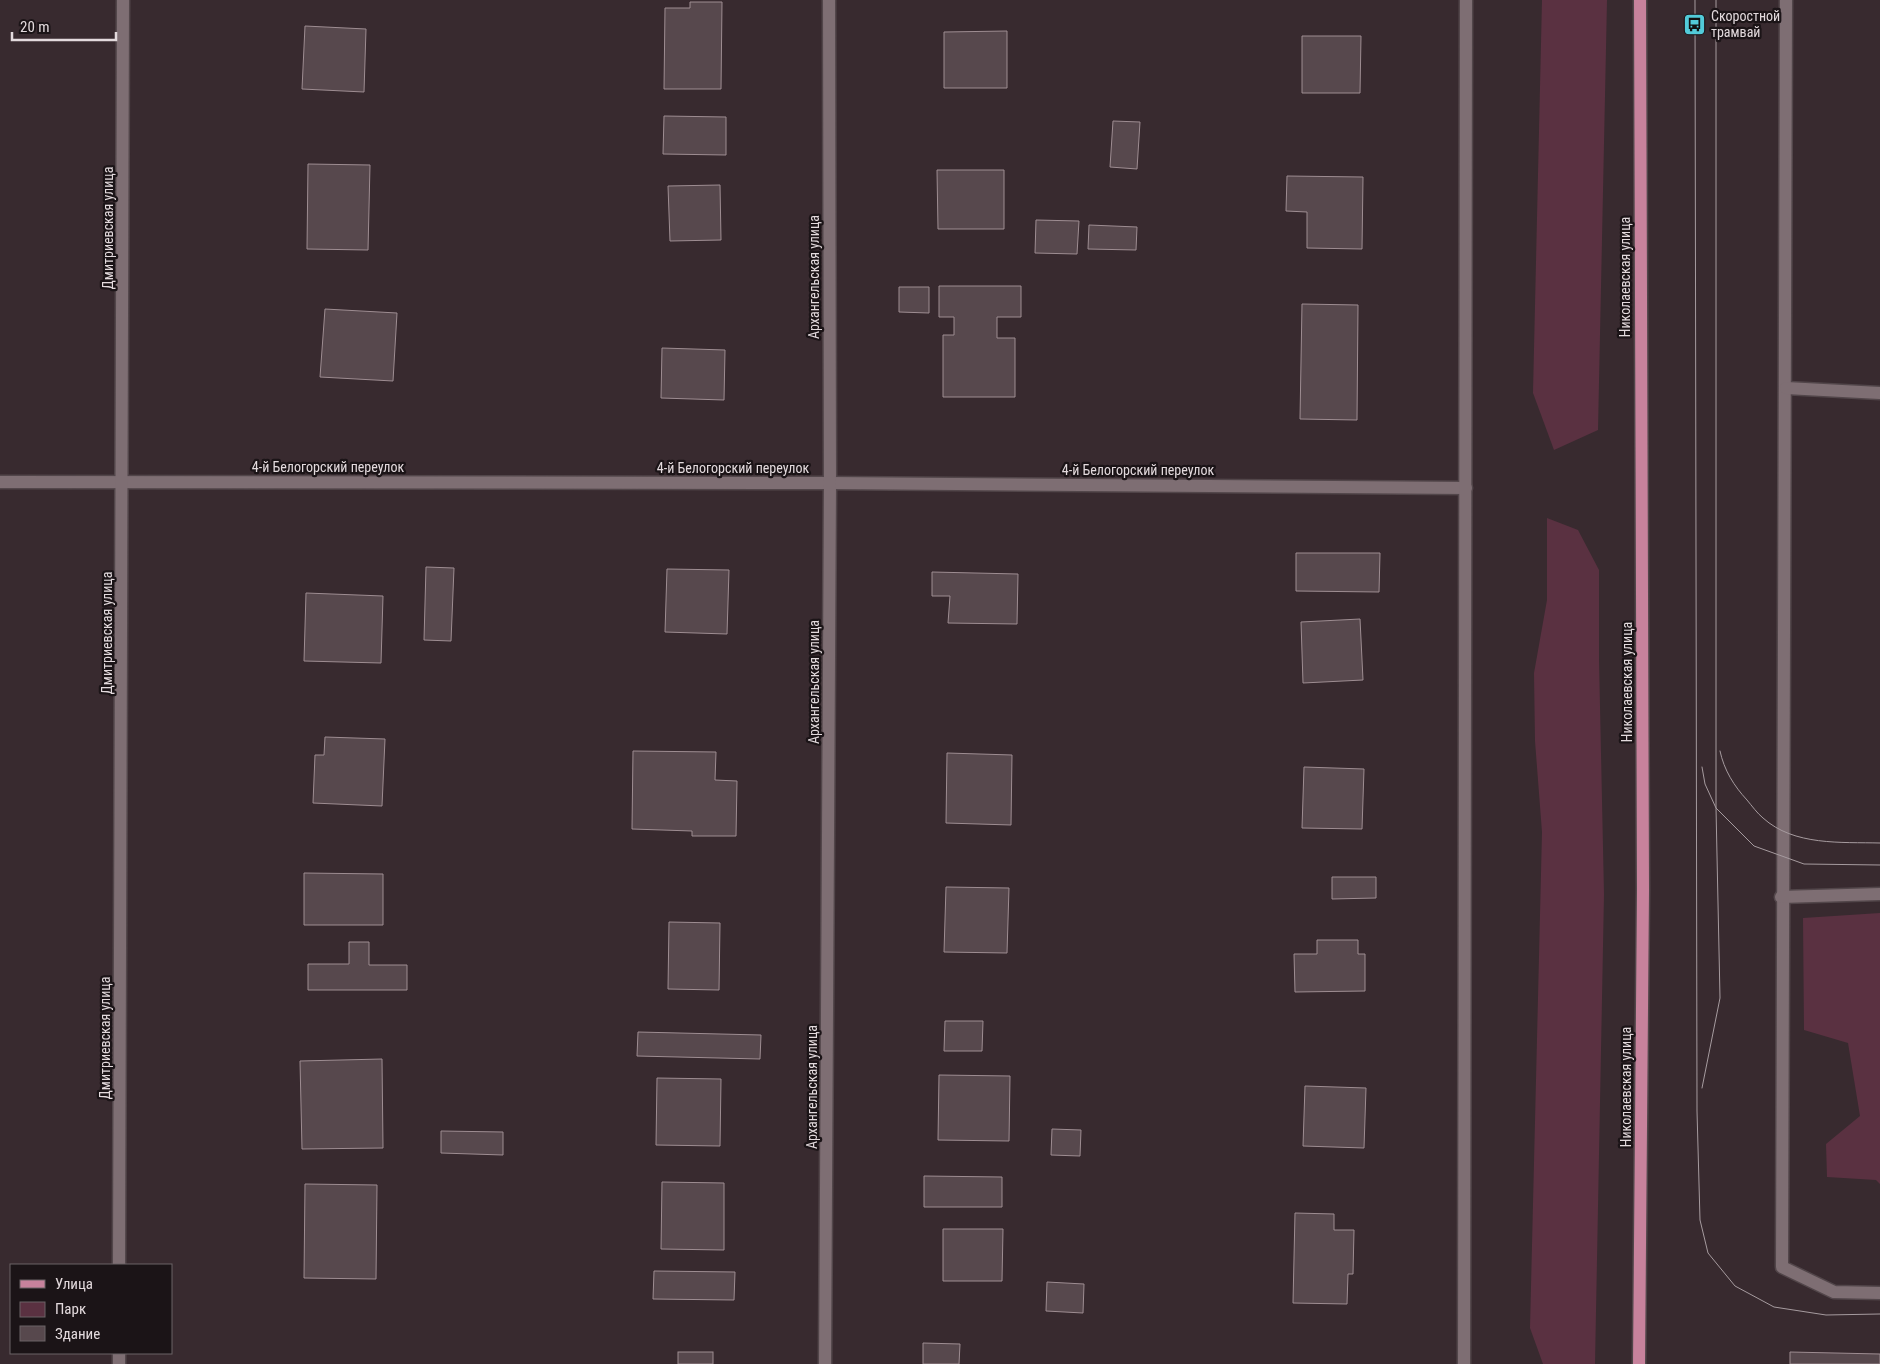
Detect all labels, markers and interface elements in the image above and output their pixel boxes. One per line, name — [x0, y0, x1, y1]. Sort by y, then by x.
place label: Скоростной трамвай — [1711, 8, 1780, 40]
scale bar — [12, 10, 116, 42]
bus stop icon: Скоростной трамвай — [1683, 12, 1707, 36]
text: 20 m — [20, 18, 50, 36]
street label: Дмитриевская улица — [100, 167, 116, 289]
street label: Архангельская улица — [806, 215, 822, 339]
street label: Николаевская улица — [1617, 217, 1633, 337]
street label: 4-й Белогорский переулок — [252, 459, 404, 475]
street label: 4-й Белогорский переулок — [657, 460, 809, 476]
street label: 4-й Белогорский переулок — [1062, 462, 1214, 478]
street label: Дмитриевская улица — [99, 572, 115, 694]
street label: Архангельская улица — [806, 620, 822, 744]
street label: Николаевская улица — [1619, 622, 1635, 742]
street label: Дмитриевская улица — [97, 977, 113, 1099]
street label: Архангельская улица — [804, 1025, 820, 1149]
street label: Николаевская улица — [1618, 1027, 1634, 1147]
legend — [10, 1264, 172, 1354]
text: Улица — [55, 1275, 93, 1293]
text: Парк — [55, 1300, 86, 1318]
text: Здание — [55, 1325, 100, 1343]

